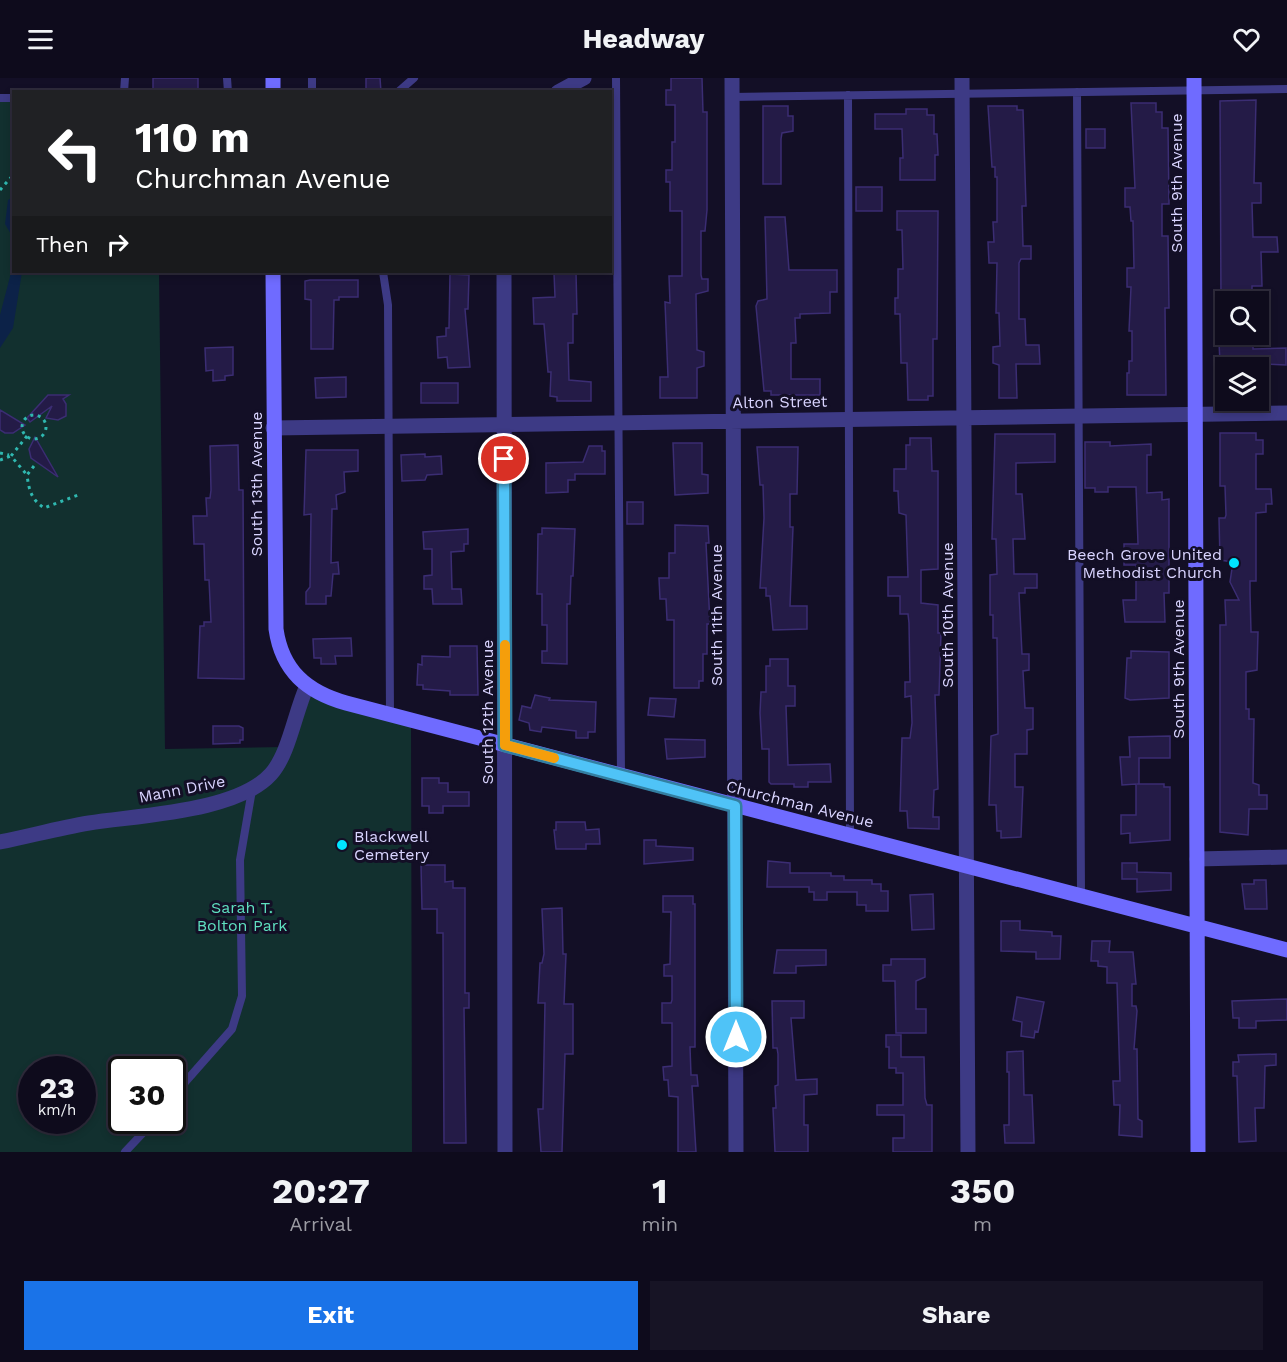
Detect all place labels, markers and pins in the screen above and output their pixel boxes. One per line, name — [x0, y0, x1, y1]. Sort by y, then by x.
pin — [478, 433, 529, 484]
place label: Beech Grove United Methodist Church — [1067, 545, 1222, 582]
marker: Beech Grove United Methodist Church — [1227, 556, 1241, 570]
place label: Blackwell Cemetery — [354, 827, 430, 864]
marker: Blackwell Cemetery — [335, 838, 349, 852]

